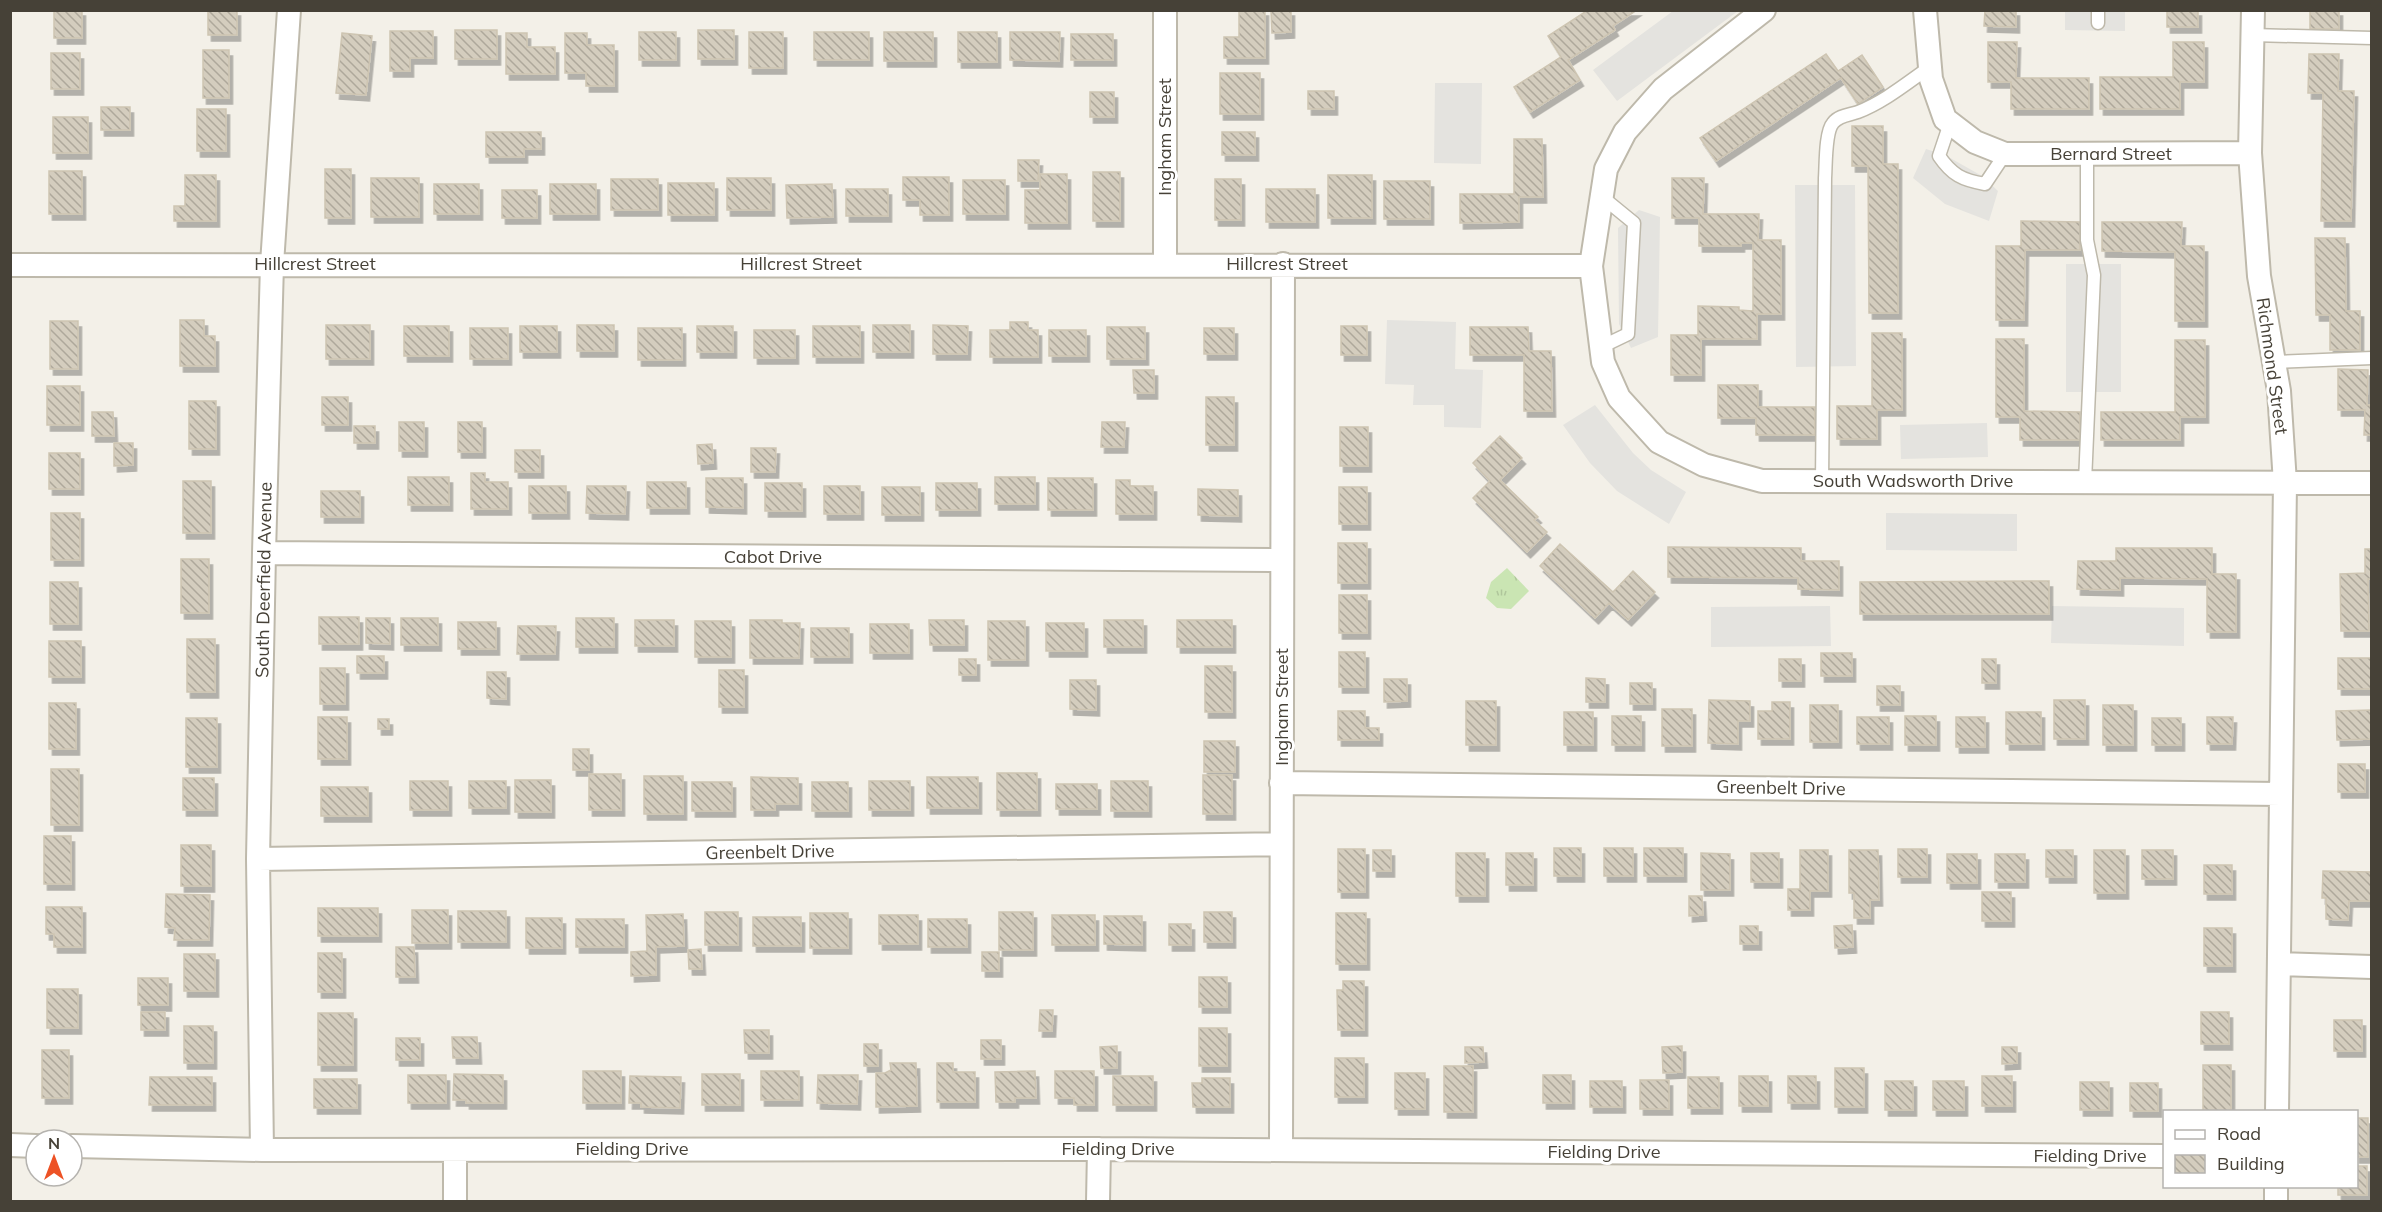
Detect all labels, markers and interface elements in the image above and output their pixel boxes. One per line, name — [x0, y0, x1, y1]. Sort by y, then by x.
street label: Ingham Street — [1153, 78, 1176, 196]
street label: Bernard Street — [2050, 142, 2172, 165]
street label: Hillcrest Street — [254, 252, 376, 275]
street label: Hillcrest Street — [740, 252, 862, 275]
street label: Hillcrest Street — [1226, 252, 1348, 275]
street label: Richmond Street — [2251, 296, 2293, 436]
street label: South Wadsworth Drive — [1813, 469, 2013, 492]
street label: South Deerfield Avenue — [250, 482, 277, 678]
street label: Cabot Drive — [724, 545, 822, 568]
street label: Ingham Street — [1270, 648, 1293, 766]
street label: Greenbelt Drive — [1716, 775, 1846, 800]
street label: Greenbelt Drive — [705, 839, 835, 864]
legend — [2163, 1110, 2358, 1188]
text: Road — [2217, 1122, 2261, 1145]
north arrow — [24, 1128, 84, 1188]
text: N — [48, 1133, 60, 1153]
street label: Fielding Drive — [575, 1137, 689, 1160]
street label: Fielding Drive — [1061, 1137, 1175, 1160]
street label: Fielding Drive — [1547, 1140, 1661, 1163]
street label: Fielding Drive — [2033, 1144, 2147, 1167]
text: Building — [2217, 1152, 2285, 1175]

